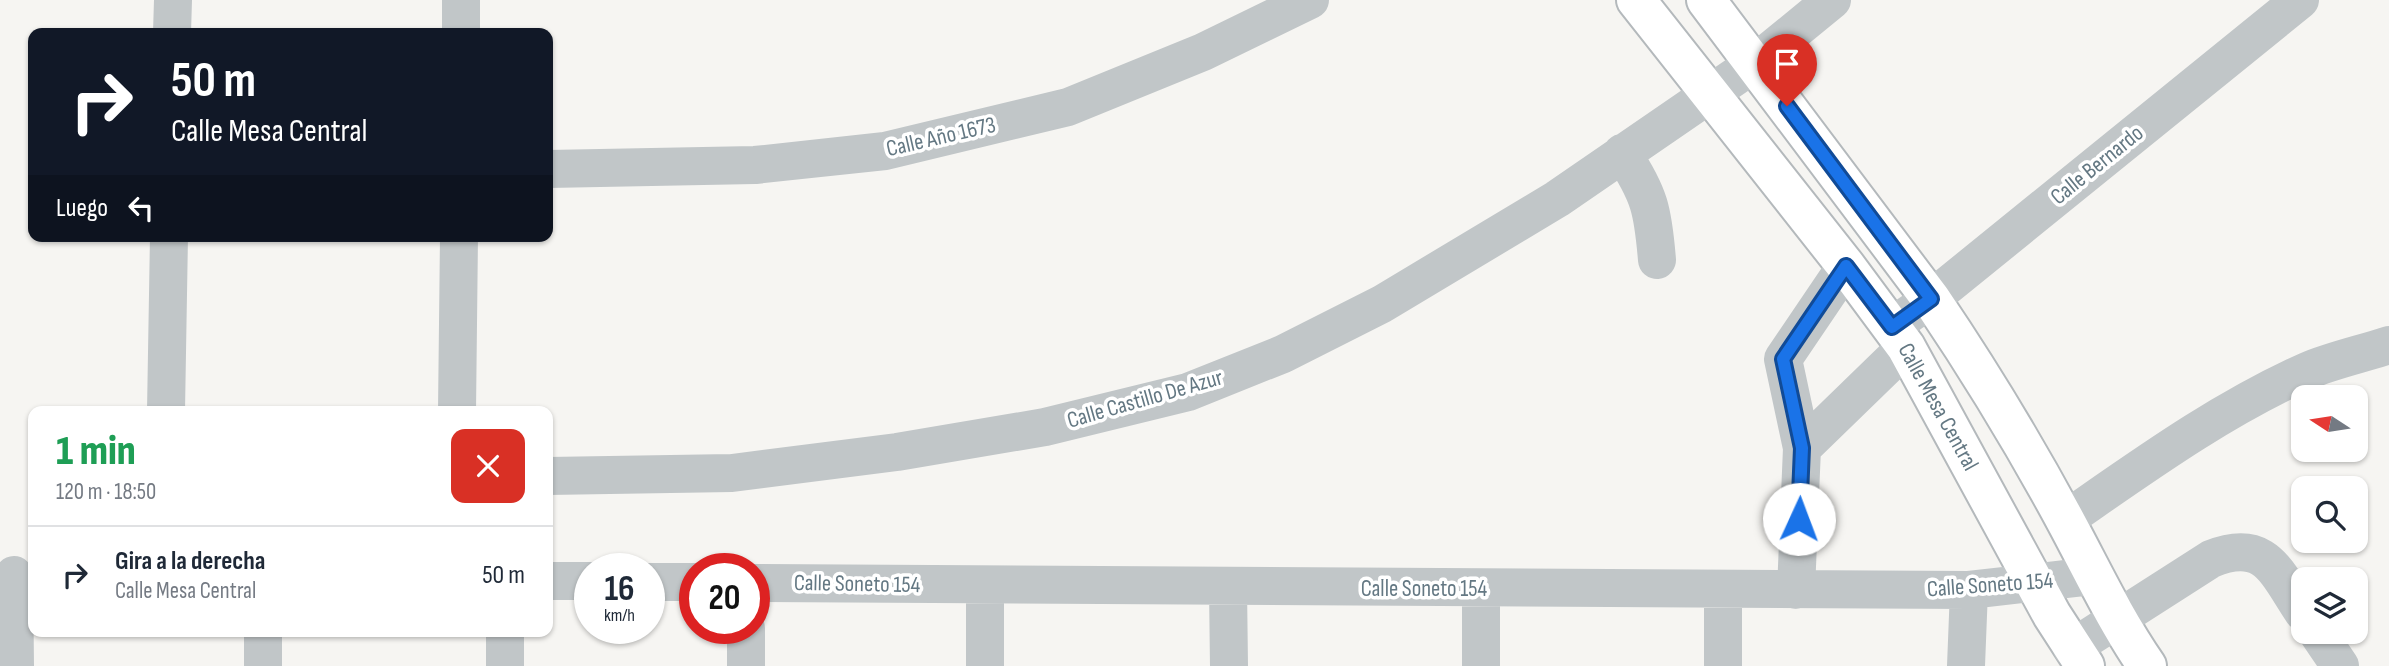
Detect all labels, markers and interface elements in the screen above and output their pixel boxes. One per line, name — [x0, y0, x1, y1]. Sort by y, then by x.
pin — [1757, 34, 1817, 106]
icon: arrive — [1768, 45, 1806, 83]
text: 50 m — [171, 52, 256, 111]
icon: right — [56, 56, 147, 147]
street label: Calle Año 1673 — [884, 111, 998, 163]
text: Calle Mesa Central — [171, 112, 368, 151]
street label: Calle Bernardo — [2045, 119, 2149, 211]
icon: left — [122, 189, 160, 227]
text: Luego — [56, 193, 108, 224]
street label: Calle Mesa Central — [1892, 338, 1984, 476]
street label: Calle Castillo De Azur — [1064, 363, 1226, 435]
north arrow — [2291, 385, 2368, 462]
map controls — [2291, 385, 2368, 644]
text: 1 min — [56, 426, 136, 477]
button: close — [451, 429, 525, 503]
button: search — [2291, 476, 2368, 553]
text: 120 m · 18:50 — [56, 478, 156, 506]
position arrow — [1762, 482, 1836, 556]
text: Gira a la derecha — [115, 546, 265, 577]
speed limit sign: 20 — [679, 553, 770, 644]
icon: right — [56, 556, 94, 594]
text: 50 m — [482, 560, 525, 591]
street label: Calle Soneto 154 — [1926, 567, 2054, 603]
button: layers — [2291, 567, 2368, 644]
text: 16 — [604, 568, 635, 611]
street label: Calle Soneto 154 — [794, 569, 921, 599]
street label: Calle Soneto 154 — [1361, 575, 1488, 603]
text: Calle Mesa Central — [115, 577, 256, 605]
text: km/h — [604, 605, 635, 626]

